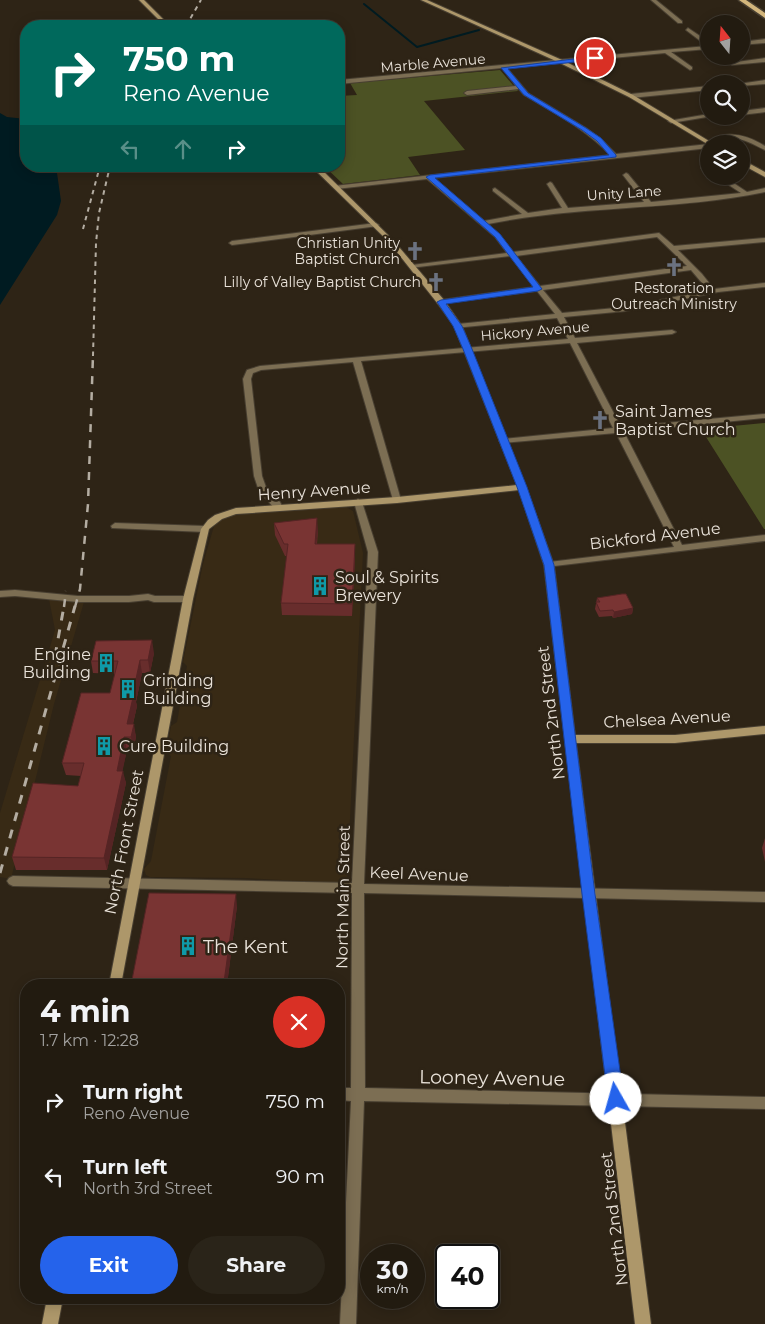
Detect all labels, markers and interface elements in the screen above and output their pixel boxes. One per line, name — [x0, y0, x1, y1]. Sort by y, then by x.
north arrow — [700, 15, 750, 65]
map controls — [700, 15, 750, 185]
text: 750 m — [123, 37, 235, 80]
pin — [574, 37, 616, 79]
icon: right — [40, 40, 105, 105]
icon: arrive — [581, 44, 609, 72]
street label: Marble Avenue — [380, 49, 486, 77]
button: search — [700, 75, 750, 125]
text: Reno Avenue — [123, 80, 270, 107]
icon: left — [116, 135, 144, 163]
icon: ahead — [169, 135, 197, 163]
icon: right — [222, 135, 250, 163]
button: layers — [700, 135, 750, 185]
street label: Unity Lane — [586, 181, 662, 205]
place label: Christian Unity Baptist Church — [295, 234, 400, 268]
church icon: Christian Unity Baptist Church — [404, 240, 426, 262]
church icon: Restoration Outreach Ministry — [663, 256, 685, 278]
church icon: Lilly of Valley Baptist Church — [425, 271, 447, 293]
place label: Lilly of Valley Baptist Church — [223, 273, 421, 291]
place label: Restoration Outreach Ministry — [611, 279, 737, 313]
street label: Hickory Avenue — [480, 317, 590, 345]
place label: Saint James Baptist Church — [615, 402, 735, 439]
church icon: Saint James Baptist Church — [589, 409, 611, 431]
street label: Henry Avenue — [257, 478, 371, 504]
street label: Bickford Avenue — [588, 519, 722, 553]
place label: Soul & Spirits Brewery — [335, 568, 439, 605]
building icon: Soul & Spirits Brewery — [309, 575, 331, 597]
place label: Engine Building — [23, 645, 91, 682]
street label: North 2nd Street — [533, 645, 569, 781]
building icon: Engine Building — [95, 652, 117, 674]
place label: Grinding Building — [143, 671, 214, 708]
building icon: Grinding Building — [117, 678, 139, 700]
street label: Chelsea Avenue — [603, 706, 731, 732]
building icon: Cure Building — [93, 735, 115, 757]
place label: Cure Building — [119, 737, 229, 756]
street label: North Front Street — [101, 767, 147, 916]
street label: North Main Street — [332, 825, 354, 969]
street label: Keel Avenue — [369, 863, 469, 885]
building icon: The Kent — [177, 935, 199, 957]
place label: The Kent — [203, 935, 289, 958]
text: 4 min — [40, 993, 130, 1030]
button: close — [273, 996, 325, 1048]
text: 1.7 km · 12:28 — [40, 1031, 139, 1050]
street label: Looney Avenue — [419, 1065, 565, 1091]
position arrow — [589, 1072, 641, 1124]
text: Turn right — [83, 1081, 183, 1104]
icon: right — [40, 1088, 68, 1116]
text: 750 m — [266, 1090, 325, 1113]
text: Reno Avenue — [83, 1104, 190, 1123]
street label: North 2nd Street — [596, 1151, 632, 1287]
text: Turn left — [83, 1156, 168, 1179]
icon: left — [40, 1163, 68, 1191]
text: 90 m — [276, 1165, 325, 1188]
text: North 3rd Street — [83, 1179, 213, 1198]
button: Exit — [40, 1236, 178, 1294]
button: Share — [188, 1236, 325, 1294]
speed limit sign: 40 — [435, 1244, 500, 1309]
text: 30 — [377, 1255, 408, 1285]
text: km/h — [376, 1281, 409, 1296]

